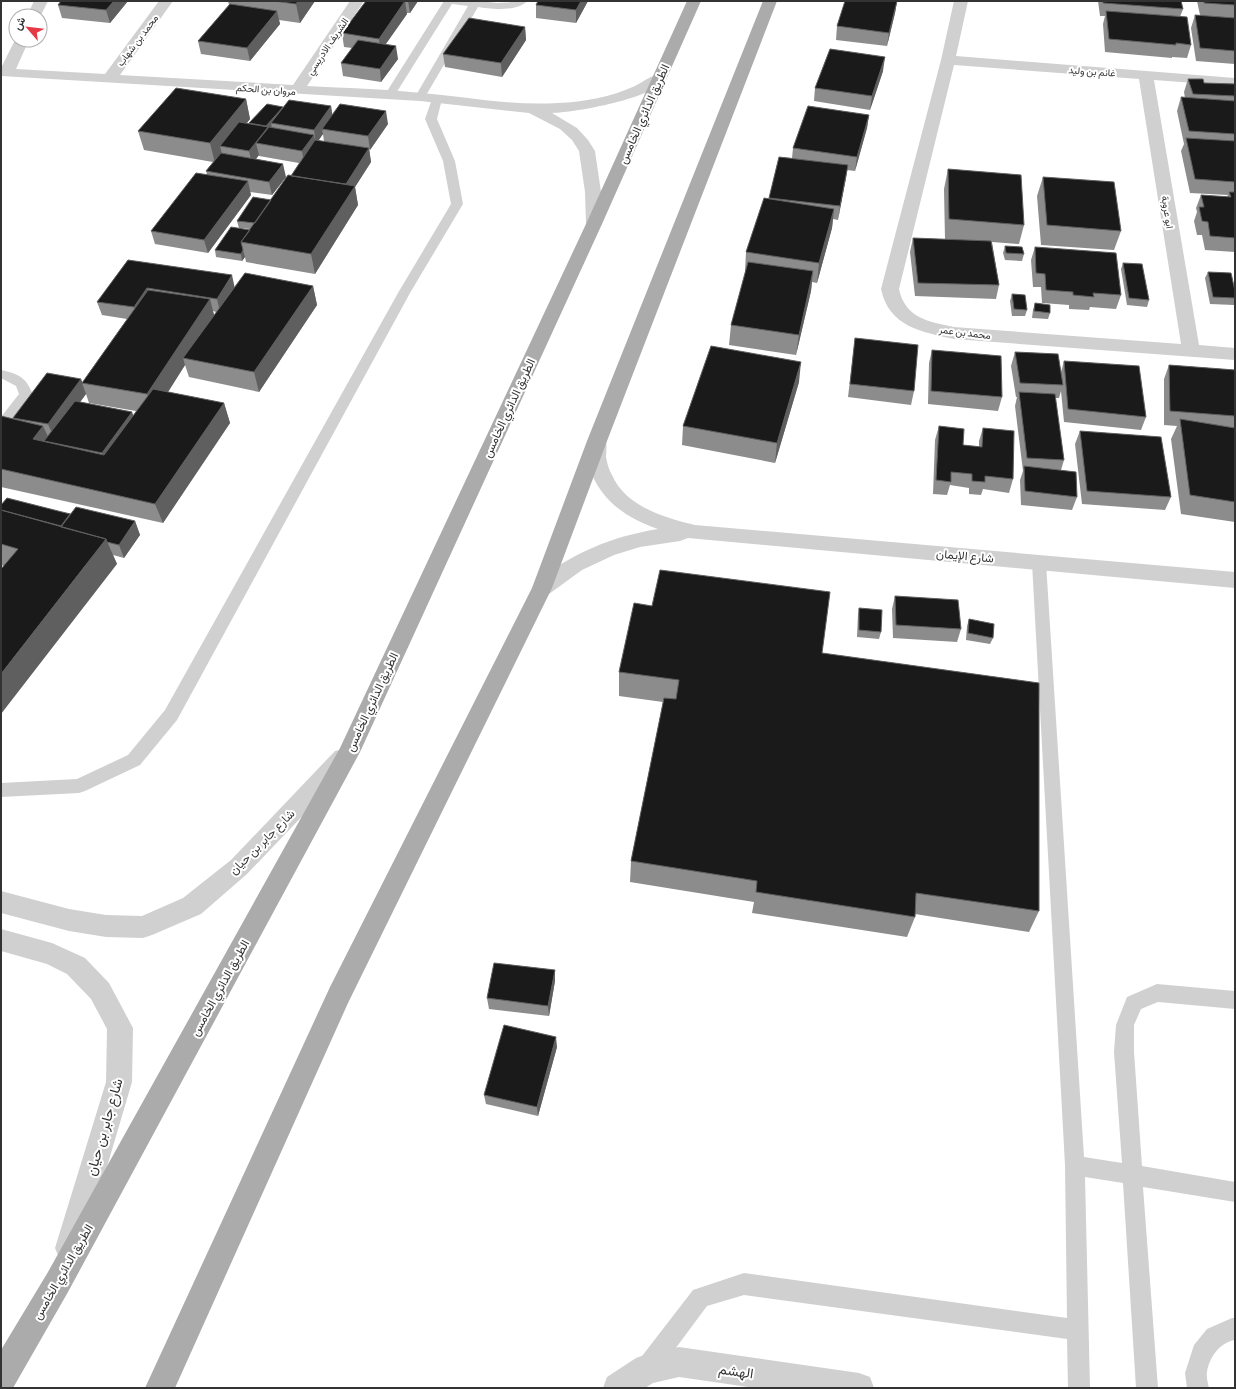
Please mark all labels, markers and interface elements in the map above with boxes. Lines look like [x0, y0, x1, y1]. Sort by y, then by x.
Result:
north arrow [8, 8, 48, 48]
street label: محمد بن شهاب [114, 12, 161, 69]
text: ش [10, 14, 28, 32]
street label: الشريف الادريسي [304, 15, 353, 78]
street label: الطريق الدائري الخامس [615, 62, 675, 167]
street label: غانم بن وليد [1068, 63, 1116, 80]
street label: مروان بن الحكم [236, 81, 296, 98]
street label: ابو عروبة [1158, 195, 1177, 229]
street label: محمد بن عمر [937, 323, 992, 342]
street label: الطريق الدائري الخامس [479, 356, 541, 461]
street label: شارع الإيمان [935, 546, 995, 567]
street label: الطريق الدائري الخامس [342, 650, 404, 755]
street label: شارع جابر بن حيان [226, 806, 299, 879]
street label: الطريق الدائري الخامس [187, 937, 255, 1040]
street label: شارع جابر بن حيان [81, 1076, 128, 1178]
street label: الطريق الدائري الخامس [29, 1221, 99, 1324]
street label: الهشم [717, 1360, 755, 1382]

